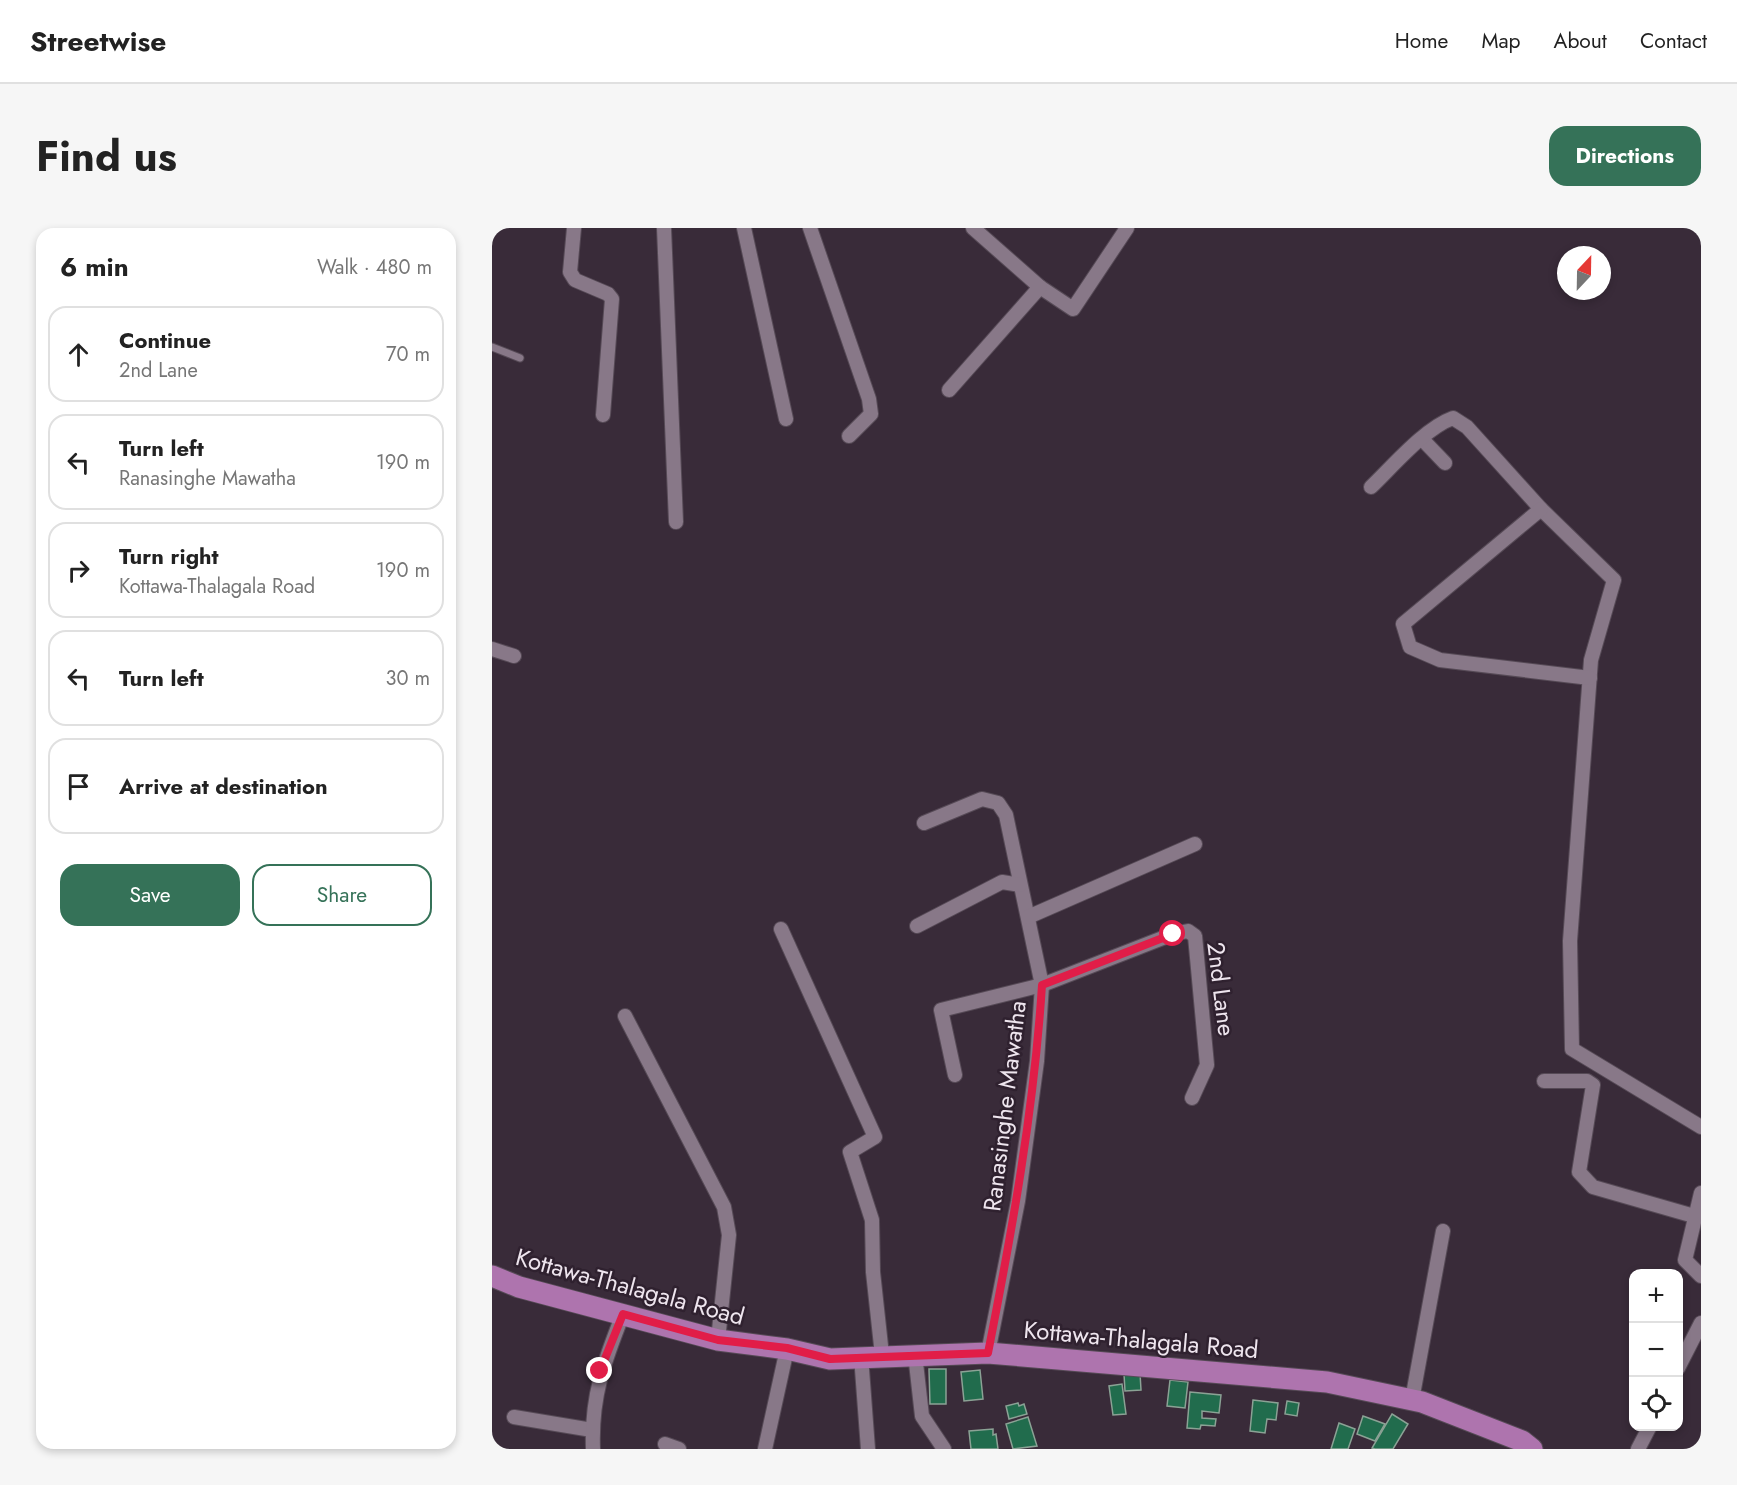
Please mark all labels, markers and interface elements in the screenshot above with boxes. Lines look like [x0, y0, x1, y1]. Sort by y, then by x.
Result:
text: Streetwise [30, 21, 166, 62]
text: Home [1395, 26, 1448, 56]
text: Map [1481, 26, 1521, 56]
text: About [1554, 26, 1607, 56]
text: Contact [1640, 26, 1707, 56]
text: Find us [36, 126, 177, 187]
button: Directions [1549, 126, 1701, 186]
north arrow [1557, 246, 1611, 300]
text: 6 min [60, 248, 129, 286]
text: Walk · 480 m [317, 253, 432, 282]
text: Continue [119, 324, 211, 356]
icon: ahead [62, 338, 95, 371]
text: 70 m [386, 340, 430, 369]
text: 2nd Lane [119, 356, 198, 385]
text: Turn left [119, 432, 204, 464]
icon: left [62, 446, 95, 479]
text: 190 m [376, 448, 430, 477]
text: Ranasinghe Mawatha [119, 464, 296, 493]
text: Turn right [119, 540, 219, 572]
icon: right [62, 554, 95, 587]
text: 190 m [376, 556, 430, 585]
text: Kottawa-Thalagala Road [119, 572, 315, 601]
icon: left [62, 662, 95, 695]
text: Turn left [119, 662, 204, 694]
text: 30 m [385, 664, 430, 693]
icon: arrive [62, 770, 95, 803]
text: Arrive at destination [119, 770, 328, 802]
button: Save [60, 864, 240, 926]
button: Share [252, 864, 432, 926]
route start [1159, 920, 1185, 946]
street label: 2nd Lane [1198, 940, 1245, 1038]
street label: Ranasinghe Mawatha [974, 999, 1035, 1213]
street label: Kottawa-Thalagala Road [512, 1239, 748, 1334]
map controls [1629, 1269, 1683, 1431]
button: + [1629, 1269, 1683, 1323]
street label: Kottawa-Thalagala Road [1022, 1312, 1260, 1367]
button: − [1629, 1323, 1683, 1377]
route end [586, 1357, 612, 1383]
button: locate [1629, 1377, 1683, 1431]

